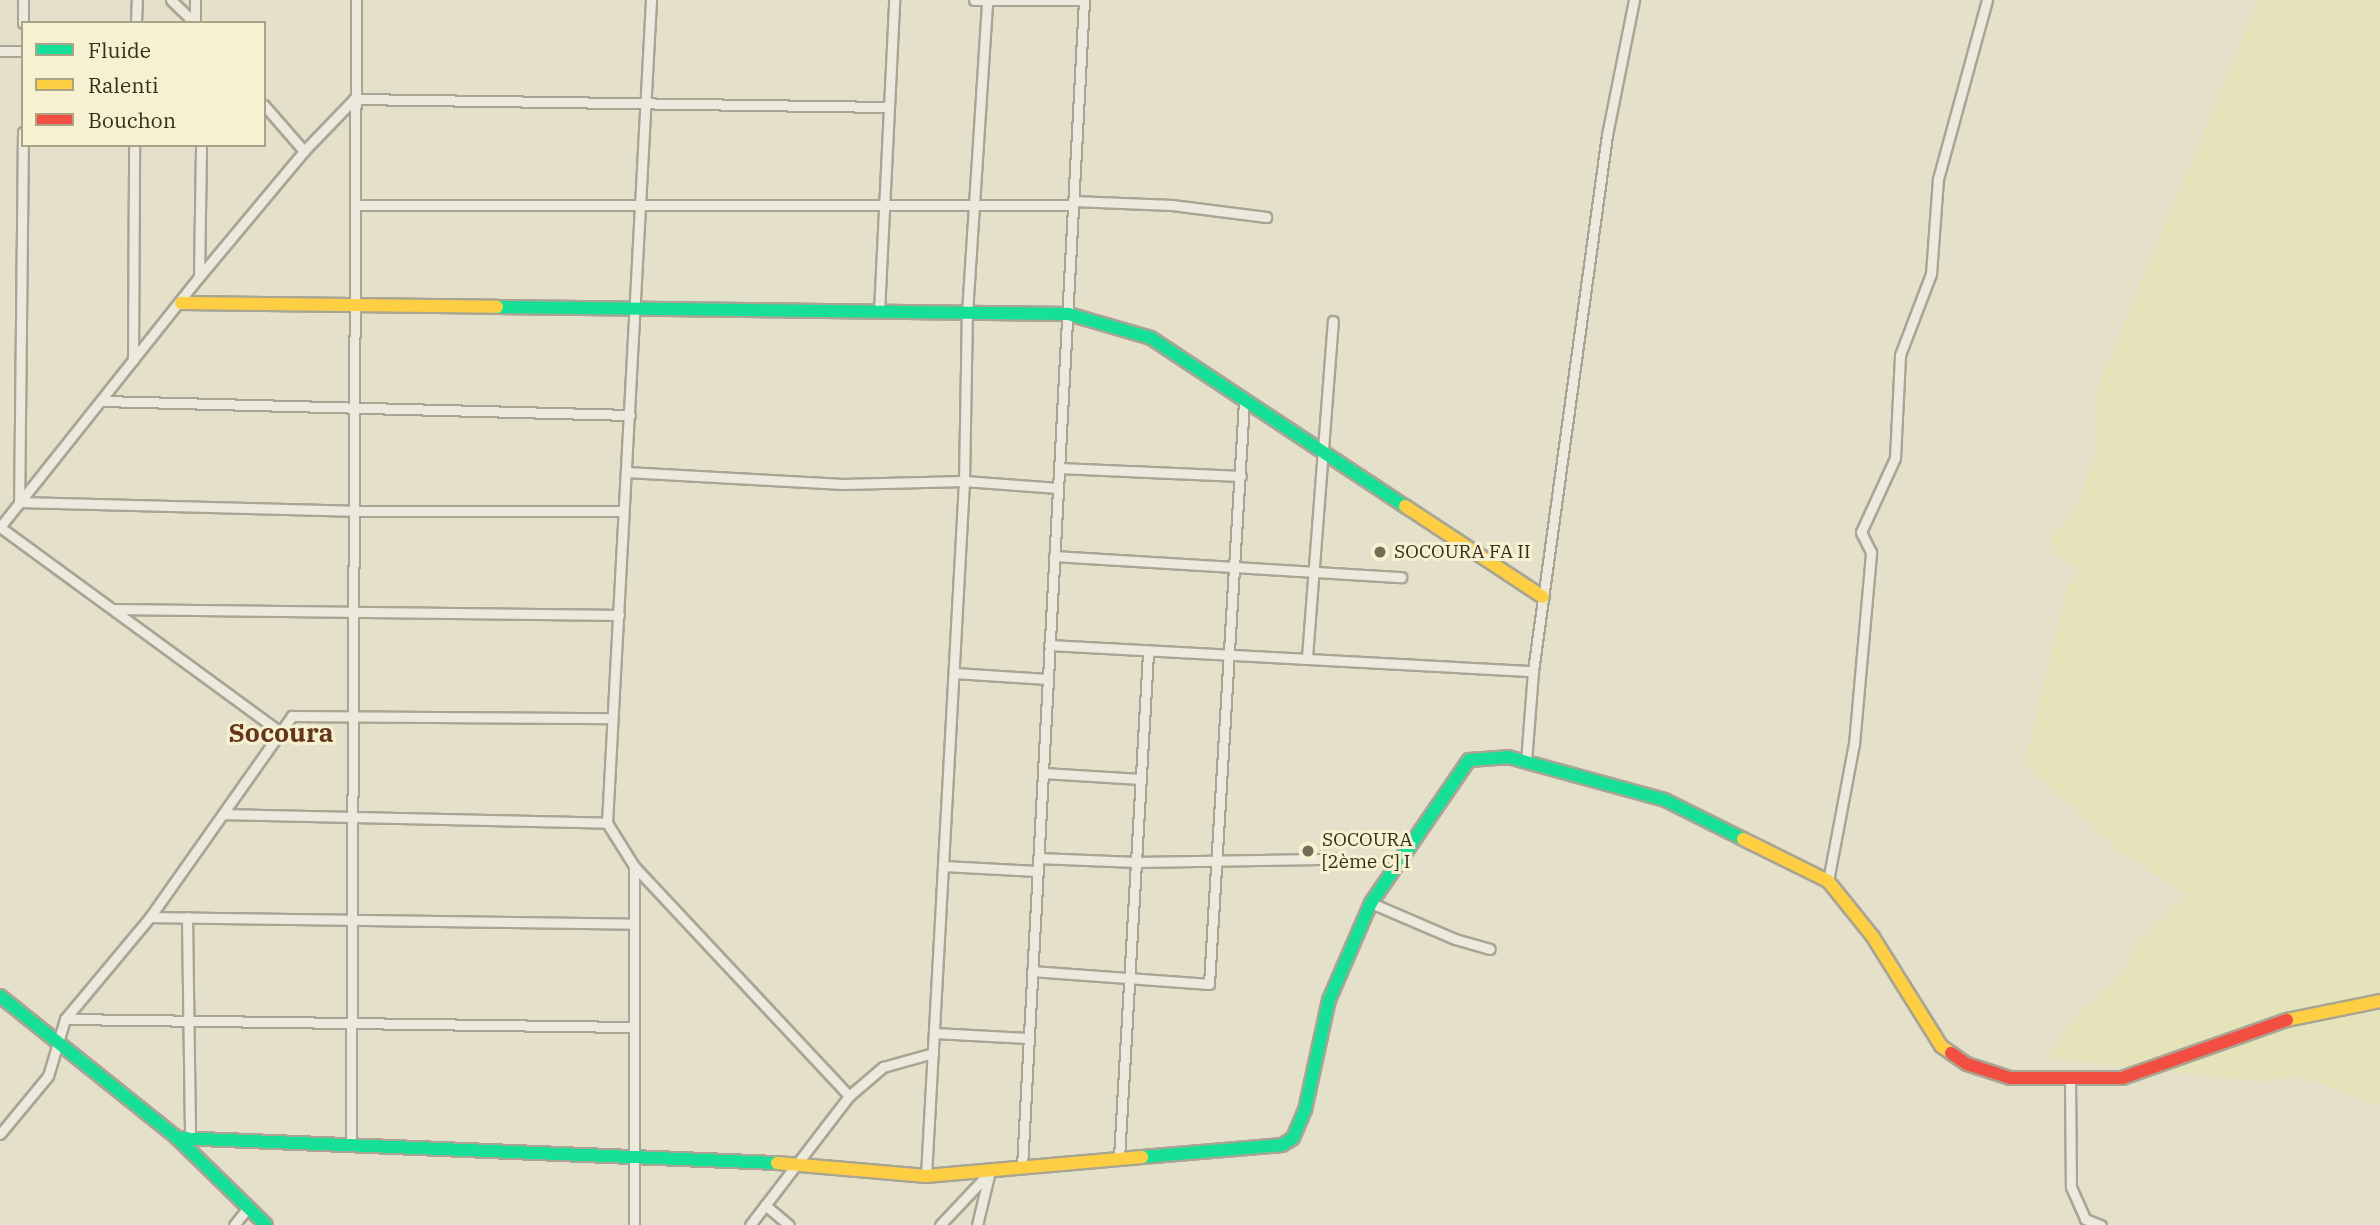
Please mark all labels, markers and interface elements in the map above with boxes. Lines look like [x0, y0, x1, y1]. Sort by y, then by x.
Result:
legend [21, 21, 266, 147]
text: Fluide [88, 36, 151, 64]
text: Ralenti [88, 71, 159, 99]
text: Bouchon [88, 106, 176, 134]
place label: SOCOURA FA II [1394, 541, 1530, 563]
marker: SOCOURA FA II [1372, 544, 1388, 560]
district label: Socoura [228, 717, 334, 749]
place label: SOCOURA [2ème C] I [1322, 829, 1413, 873]
marker: SOCOURA [2ème C] I [1300, 843, 1316, 859]

